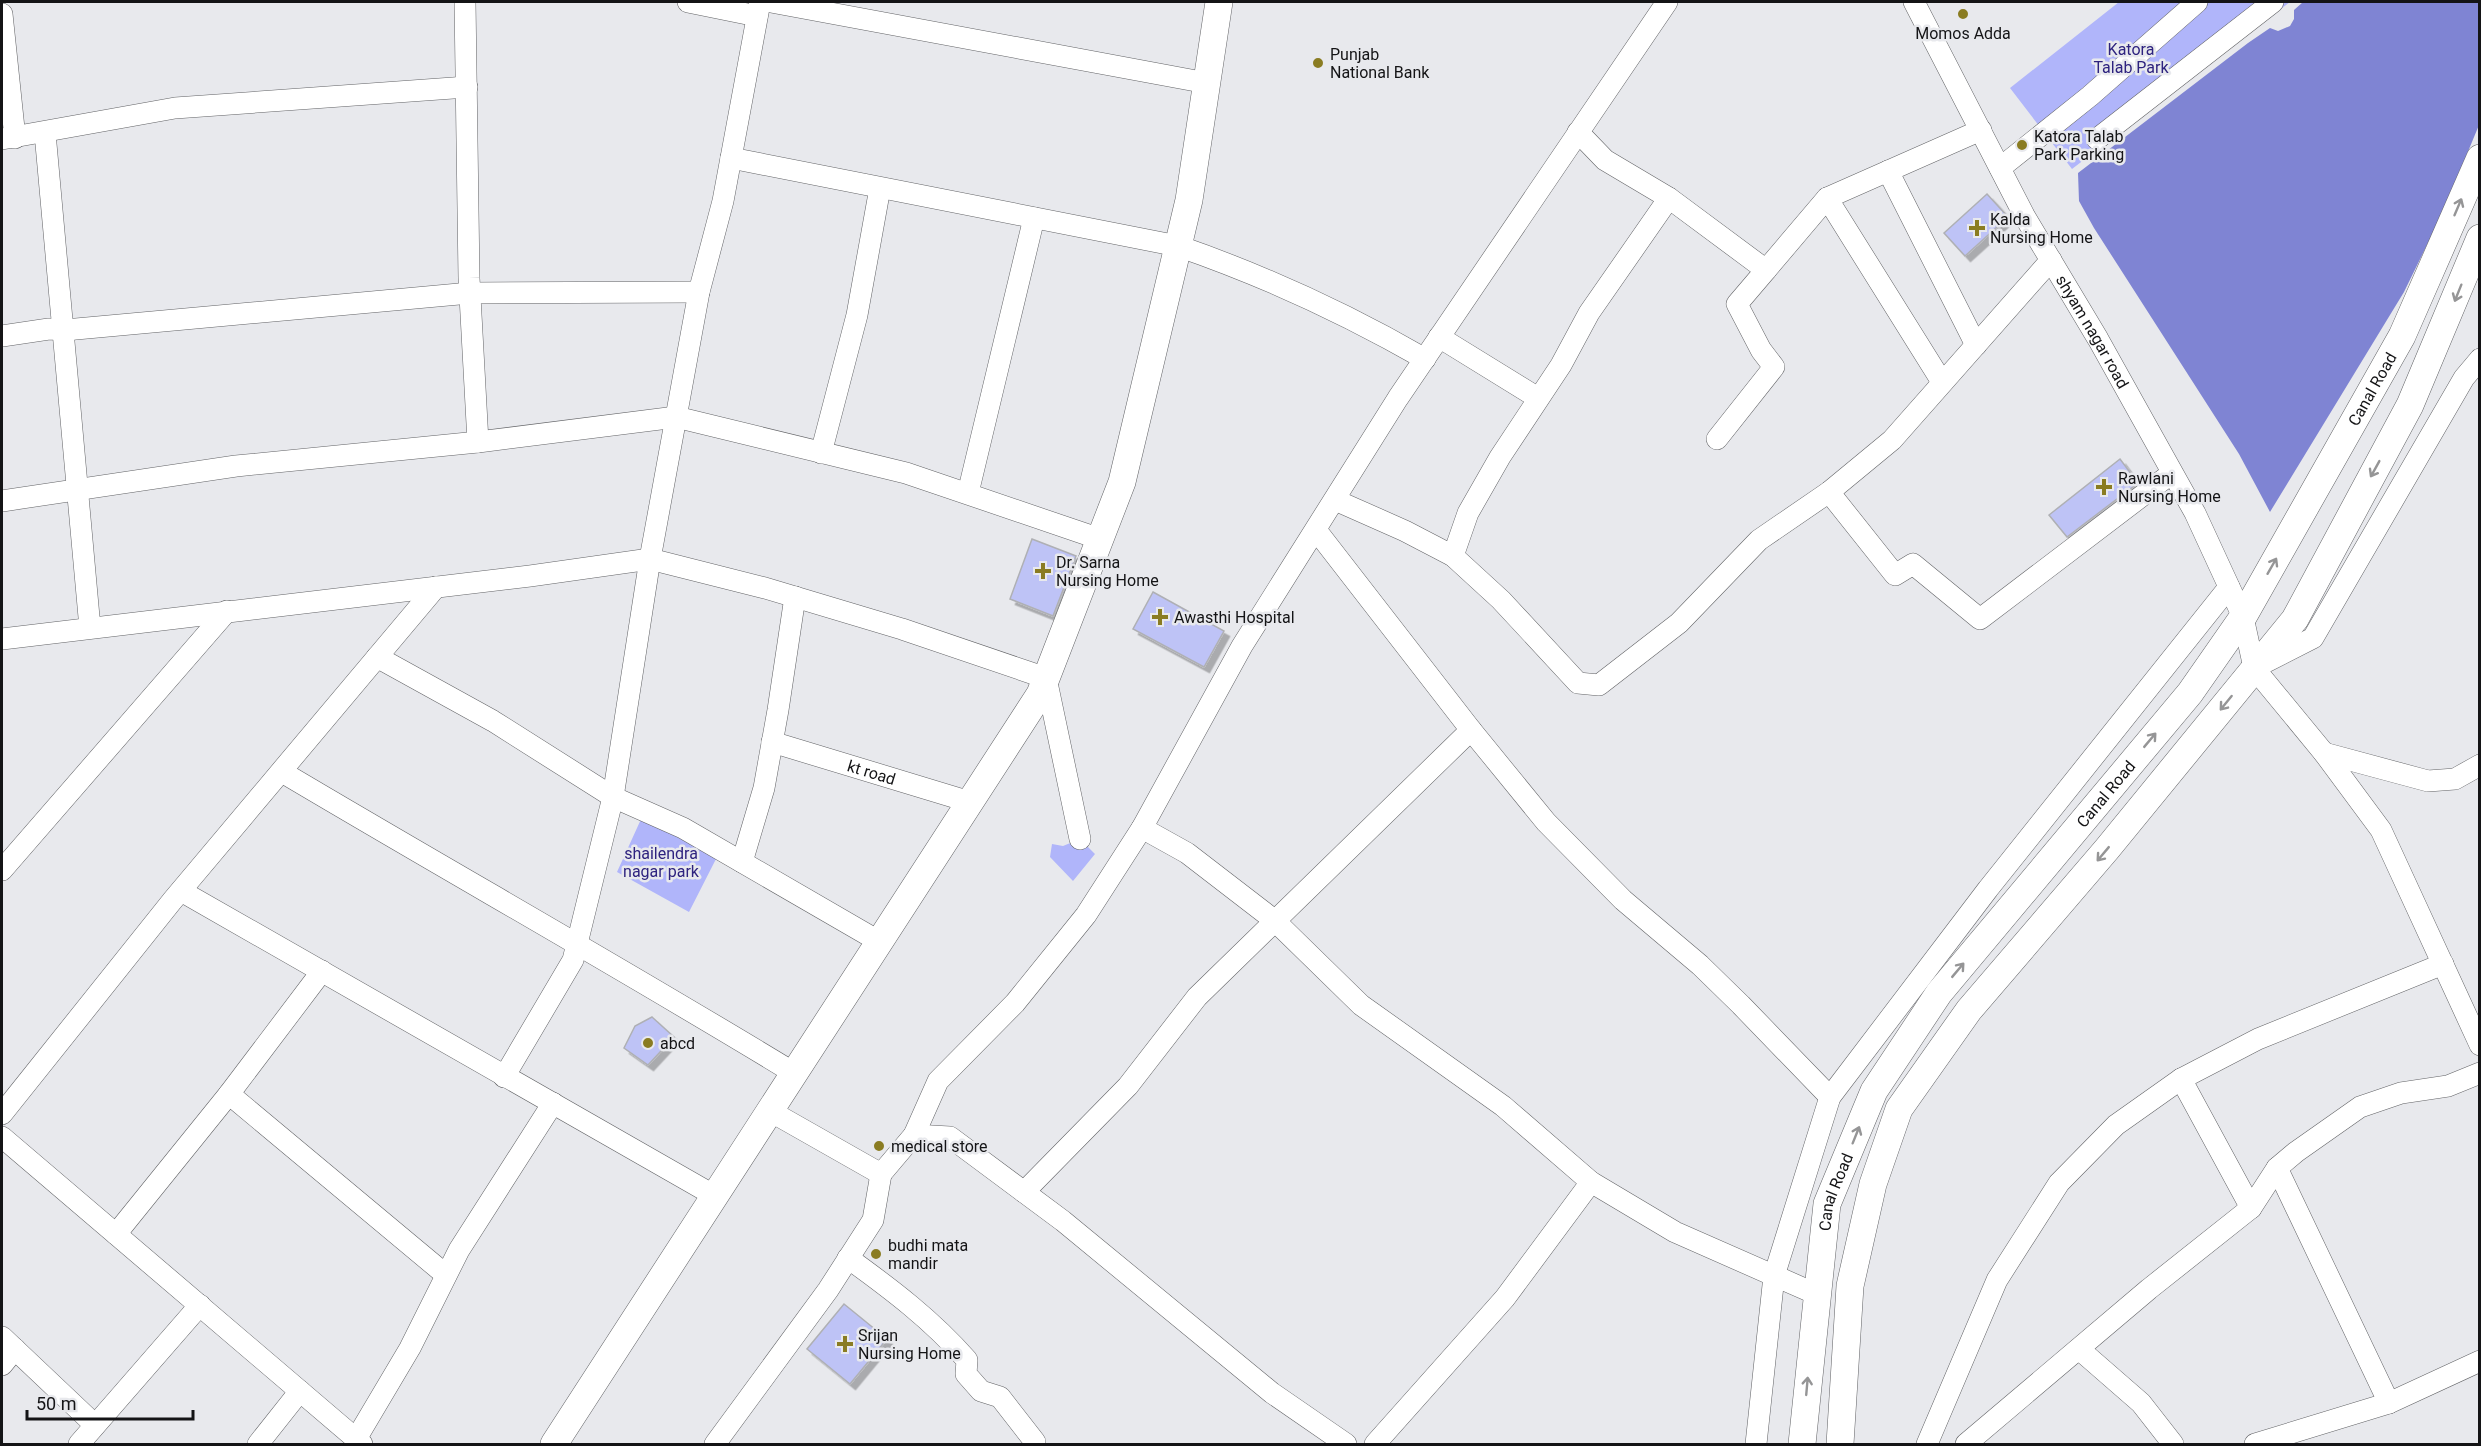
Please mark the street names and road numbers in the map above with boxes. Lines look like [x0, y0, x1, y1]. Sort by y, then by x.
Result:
street label: shyam nagar road [2052, 271, 2133, 392]
street label: Canal Road [2344, 349, 2400, 429]
street label: kt road [845, 756, 898, 788]
street label: Canal Road [2072, 757, 2139, 831]
street label: Canal Road [1815, 1150, 1857, 1232]

